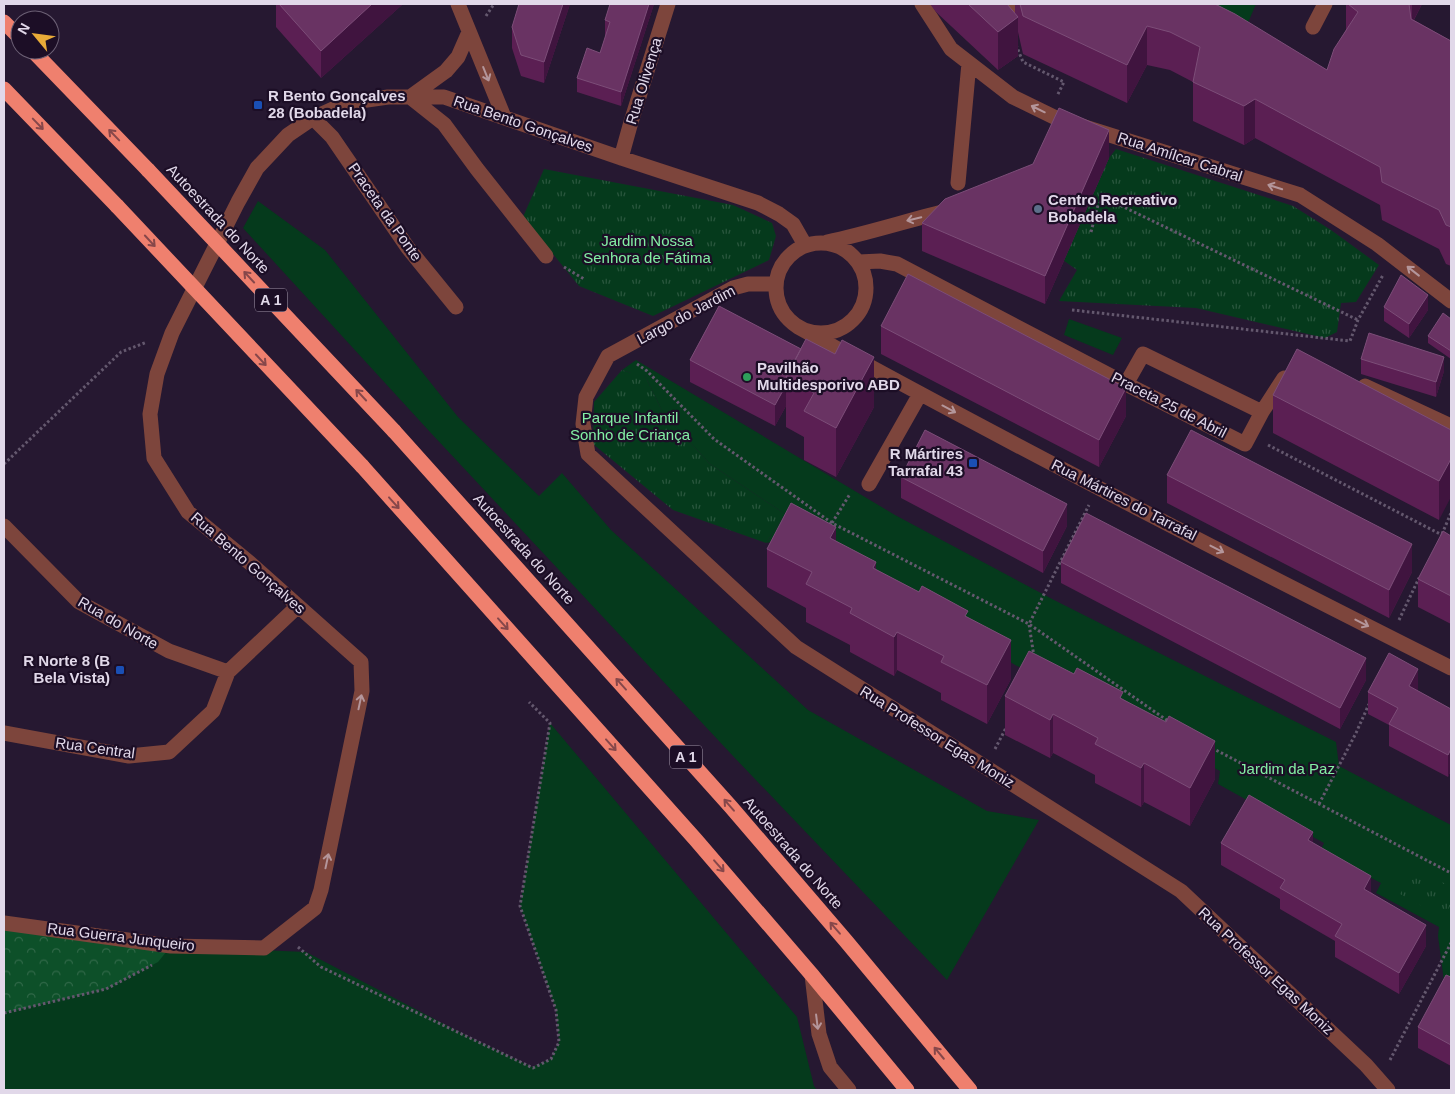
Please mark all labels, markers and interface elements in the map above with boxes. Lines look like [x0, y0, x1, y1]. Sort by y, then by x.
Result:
north arrow [10, 10, 60, 60]
text: N [14, 20, 33, 37]
street label: Rua Olivença [622, 35, 665, 126]
one-way arrow [483, 67, 492, 82]
place label: R Bento Gonçalves 28 (Bobadela) [268, 87, 406, 121]
street label: Rua Bento Gonçalves [451, 92, 595, 155]
marker: R Bento Gonçalves 28 (Bobadela) [252, 99, 264, 111]
one-way arrow [1030, 104, 1045, 114]
one-way arrow [32, 118, 44, 131]
one-way arrow [108, 128, 120, 141]
street label: Rua Amílcar Cabral [1116, 128, 1245, 185]
street label: Praceta da Ponte [345, 159, 426, 264]
street label: Autoestrada do Norte [164, 161, 273, 277]
one-way arrow [1267, 182, 1283, 192]
place label: Centro Recreativo Bobadela [1048, 191, 1177, 225]
marker: Centro Recreativo Bobadela [1032, 203, 1044, 215]
one-way arrow [906, 215, 922, 224]
park label: Jardim Nossa Senhora de Fátima [583, 232, 711, 266]
one-way arrow [144, 235, 156, 248]
one-way arrow [1407, 266, 1420, 277]
one-way arrow [243, 271, 255, 283]
street label: Largo do Jardim [634, 282, 738, 348]
road number: A 1 [255, 288, 287, 312]
one-way arrow [255, 353, 267, 366]
place label: Pavilhão Multidesporivo ABD [757, 359, 900, 393]
street label: Praceta 25 de Abril [1109, 368, 1230, 441]
marker: Pavilhão Multidesporivo ABD [741, 371, 753, 383]
one-way arrow [355, 389, 367, 402]
one-way arrow [941, 405, 956, 414]
park label: Parque Infantil Sonho de Criança [570, 409, 691, 443]
place label: R Mártires Tarrafal 43 [888, 445, 963, 479]
street label: Rua Mártires do Tarrafal [1049, 456, 1200, 544]
marker: R Mártires Tarrafal 43 [967, 457, 979, 469]
street label: Autoestrada do Norte [470, 490, 578, 607]
one-way arrow [388, 496, 400, 509]
street label: Rua Bento Gonçalves [188, 508, 309, 617]
one-way arrow [1209, 545, 1224, 554]
street label: Rua do Norte [75, 593, 161, 652]
one-way arrow [497, 617, 508, 630]
one-way arrow [1354, 619, 1369, 628]
place label: R Norte 8 (B Bela Vista) [23, 652, 110, 686]
marker: R Norte 8 (B Bela Vista) [114, 664, 126, 676]
one-way arrow [615, 677, 626, 690]
street label: Rua Professor Egas Moniz [857, 682, 1017, 791]
one-way arrow [356, 695, 365, 711]
street label: Rua Central [54, 734, 136, 761]
one-way arrow [605, 738, 617, 751]
road number: A 1 [670, 746, 702, 769]
park label: Jardim da Paz [1239, 760, 1335, 777]
street label: Autoestrada do Norte [740, 793, 847, 912]
one-way arrow [723, 798, 735, 811]
one-way arrow [323, 854, 332, 870]
one-way arrow [713, 860, 724, 873]
street label: Rua Professor Egas Moniz [1195, 904, 1337, 1038]
street label: Rua Guerra Junqueiro [46, 919, 196, 954]
one-way arrow [829, 922, 840, 935]
one-way arrow [812, 1013, 822, 1029]
one-way arrow [934, 1047, 945, 1060]

